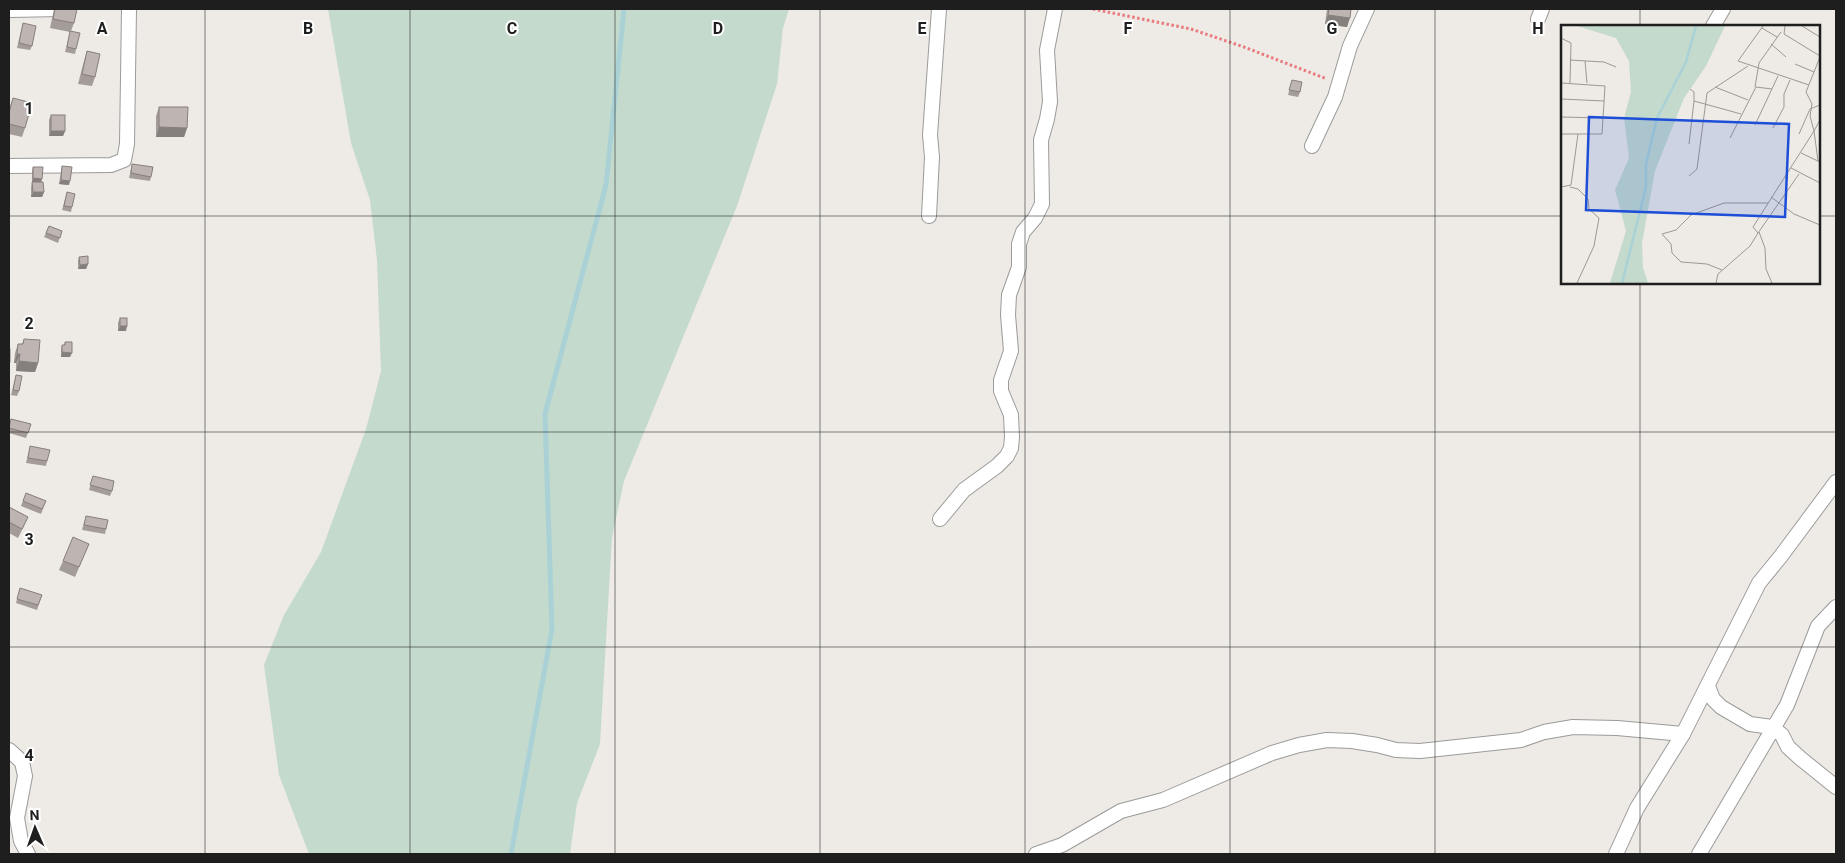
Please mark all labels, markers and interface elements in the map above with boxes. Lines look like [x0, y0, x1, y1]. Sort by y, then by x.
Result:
text: A [97, 19, 108, 38]
text: B [303, 19, 313, 38]
text: C [507, 19, 517, 38]
text: D [713, 19, 723, 38]
text: E [918, 19, 927, 38]
text: F [1124, 19, 1133, 38]
text: G [1327, 19, 1338, 38]
text: H [1532, 19, 1544, 38]
inset map [1561, 25, 1820, 284]
text: 1 [24, 99, 34, 118]
text: 2 [24, 314, 34, 333]
text: 3 [24, 530, 34, 549]
text: 4 [24, 746, 34, 765]
north arrow [10, 803, 60, 853]
text: N [29, 807, 40, 823]

